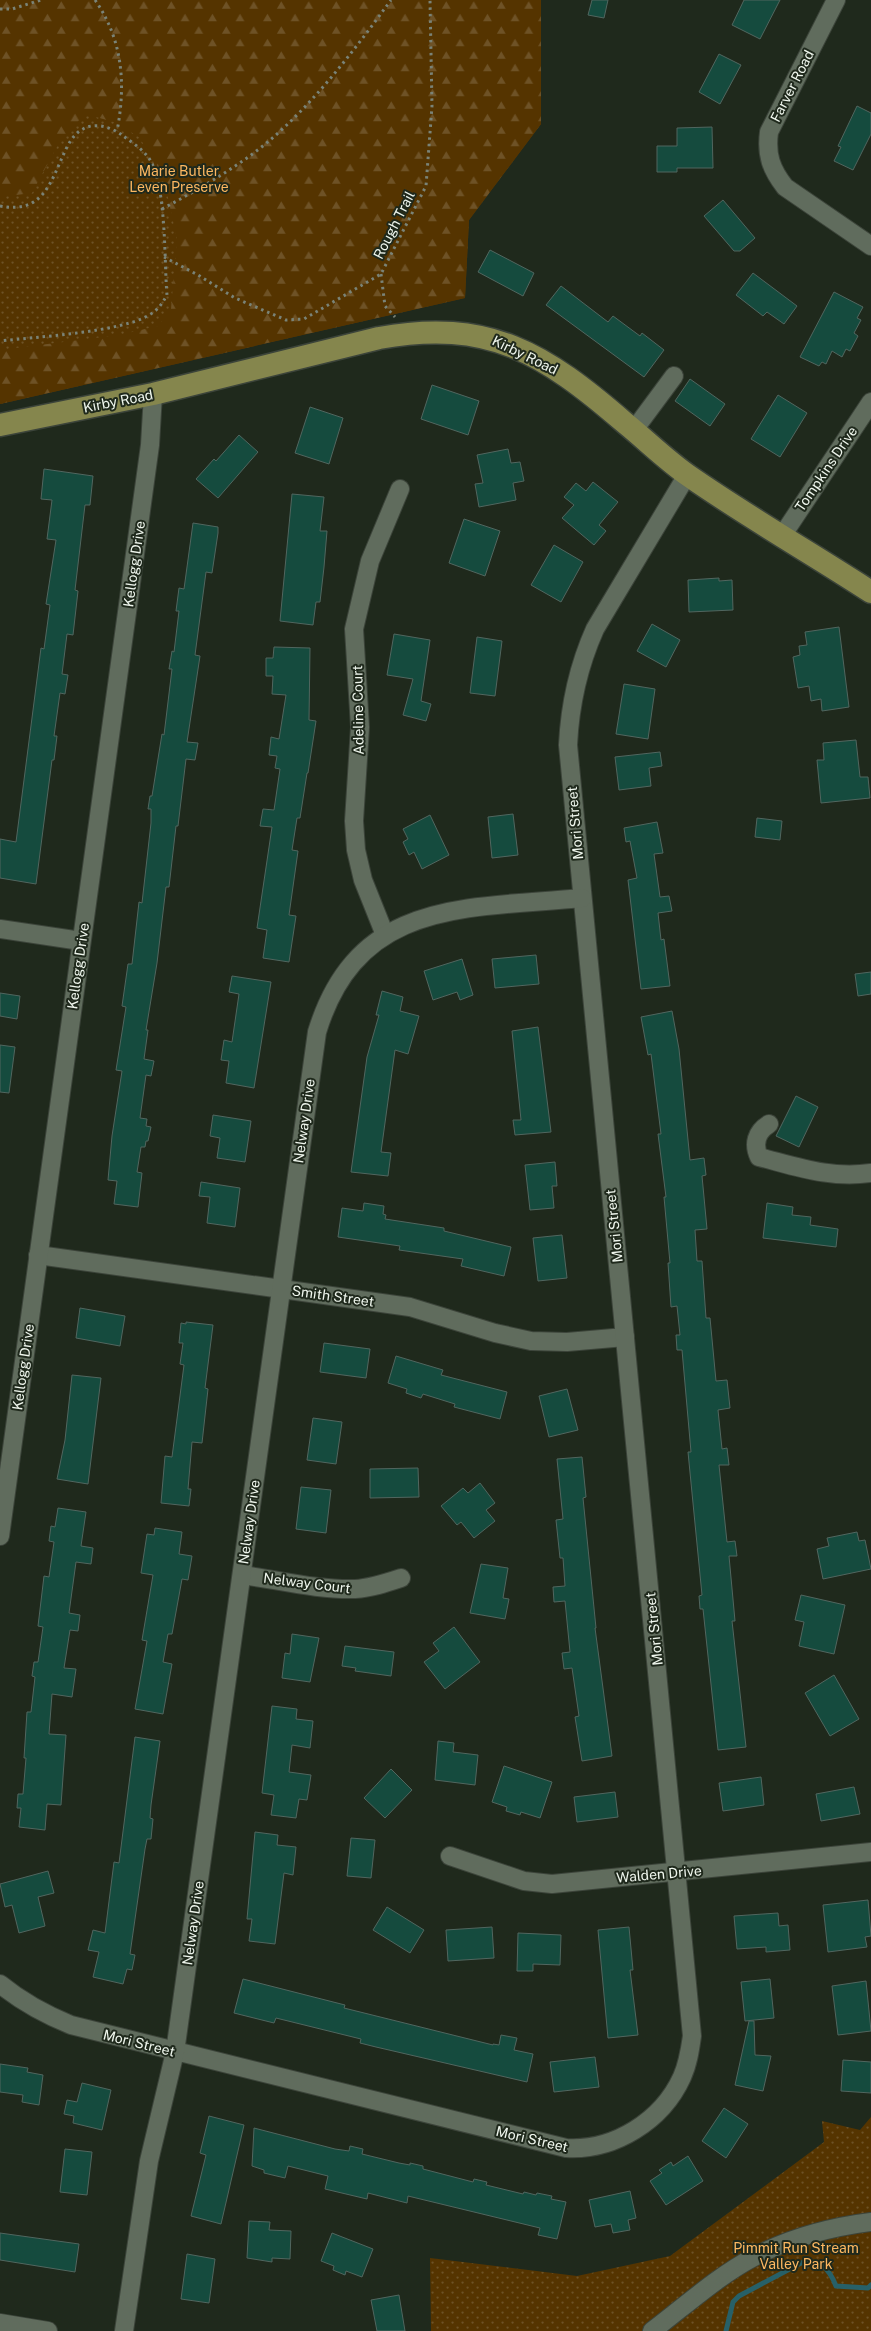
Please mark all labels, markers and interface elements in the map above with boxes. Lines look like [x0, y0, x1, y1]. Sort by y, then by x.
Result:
street label: Farver Road [767, 47, 817, 125]
park label: Marie Butler Leven Preserve [129, 163, 229, 195]
street label: Rough Trail [370, 188, 418, 262]
street label: Kirby Road [490, 332, 560, 378]
street label: Kirby Road [82, 386, 154, 416]
street label: Tompkins Drive [792, 423, 860, 515]
street label: Kellogg Drive [120, 520, 148, 608]
street label: Adeline Court [349, 665, 367, 755]
street label: Mori Street [564, 786, 586, 860]
street label: Kellogg Drive [64, 922, 92, 1010]
street label: Nelway Drive [290, 1078, 318, 1164]
street label: Mori Street [602, 1189, 626, 1263]
street label: Smith Street [291, 1282, 375, 1310]
street label: Kellogg Drive [9, 1323, 37, 1411]
street label: Nelway Drive [235, 1479, 263, 1565]
street label: Nelway Court [262, 1570, 352, 1596]
street label: Mori Street [642, 1592, 666, 1666]
street label: Walden Drive [616, 1862, 702, 1886]
street label: Nelway Drive [179, 1880, 207, 1966]
street label: Mori Street [101, 2026, 177, 2060]
street label: Mori Street [494, 2123, 570, 2155]
park label: Pimmit Run Stream Valley Park [733, 2240, 859, 2272]

